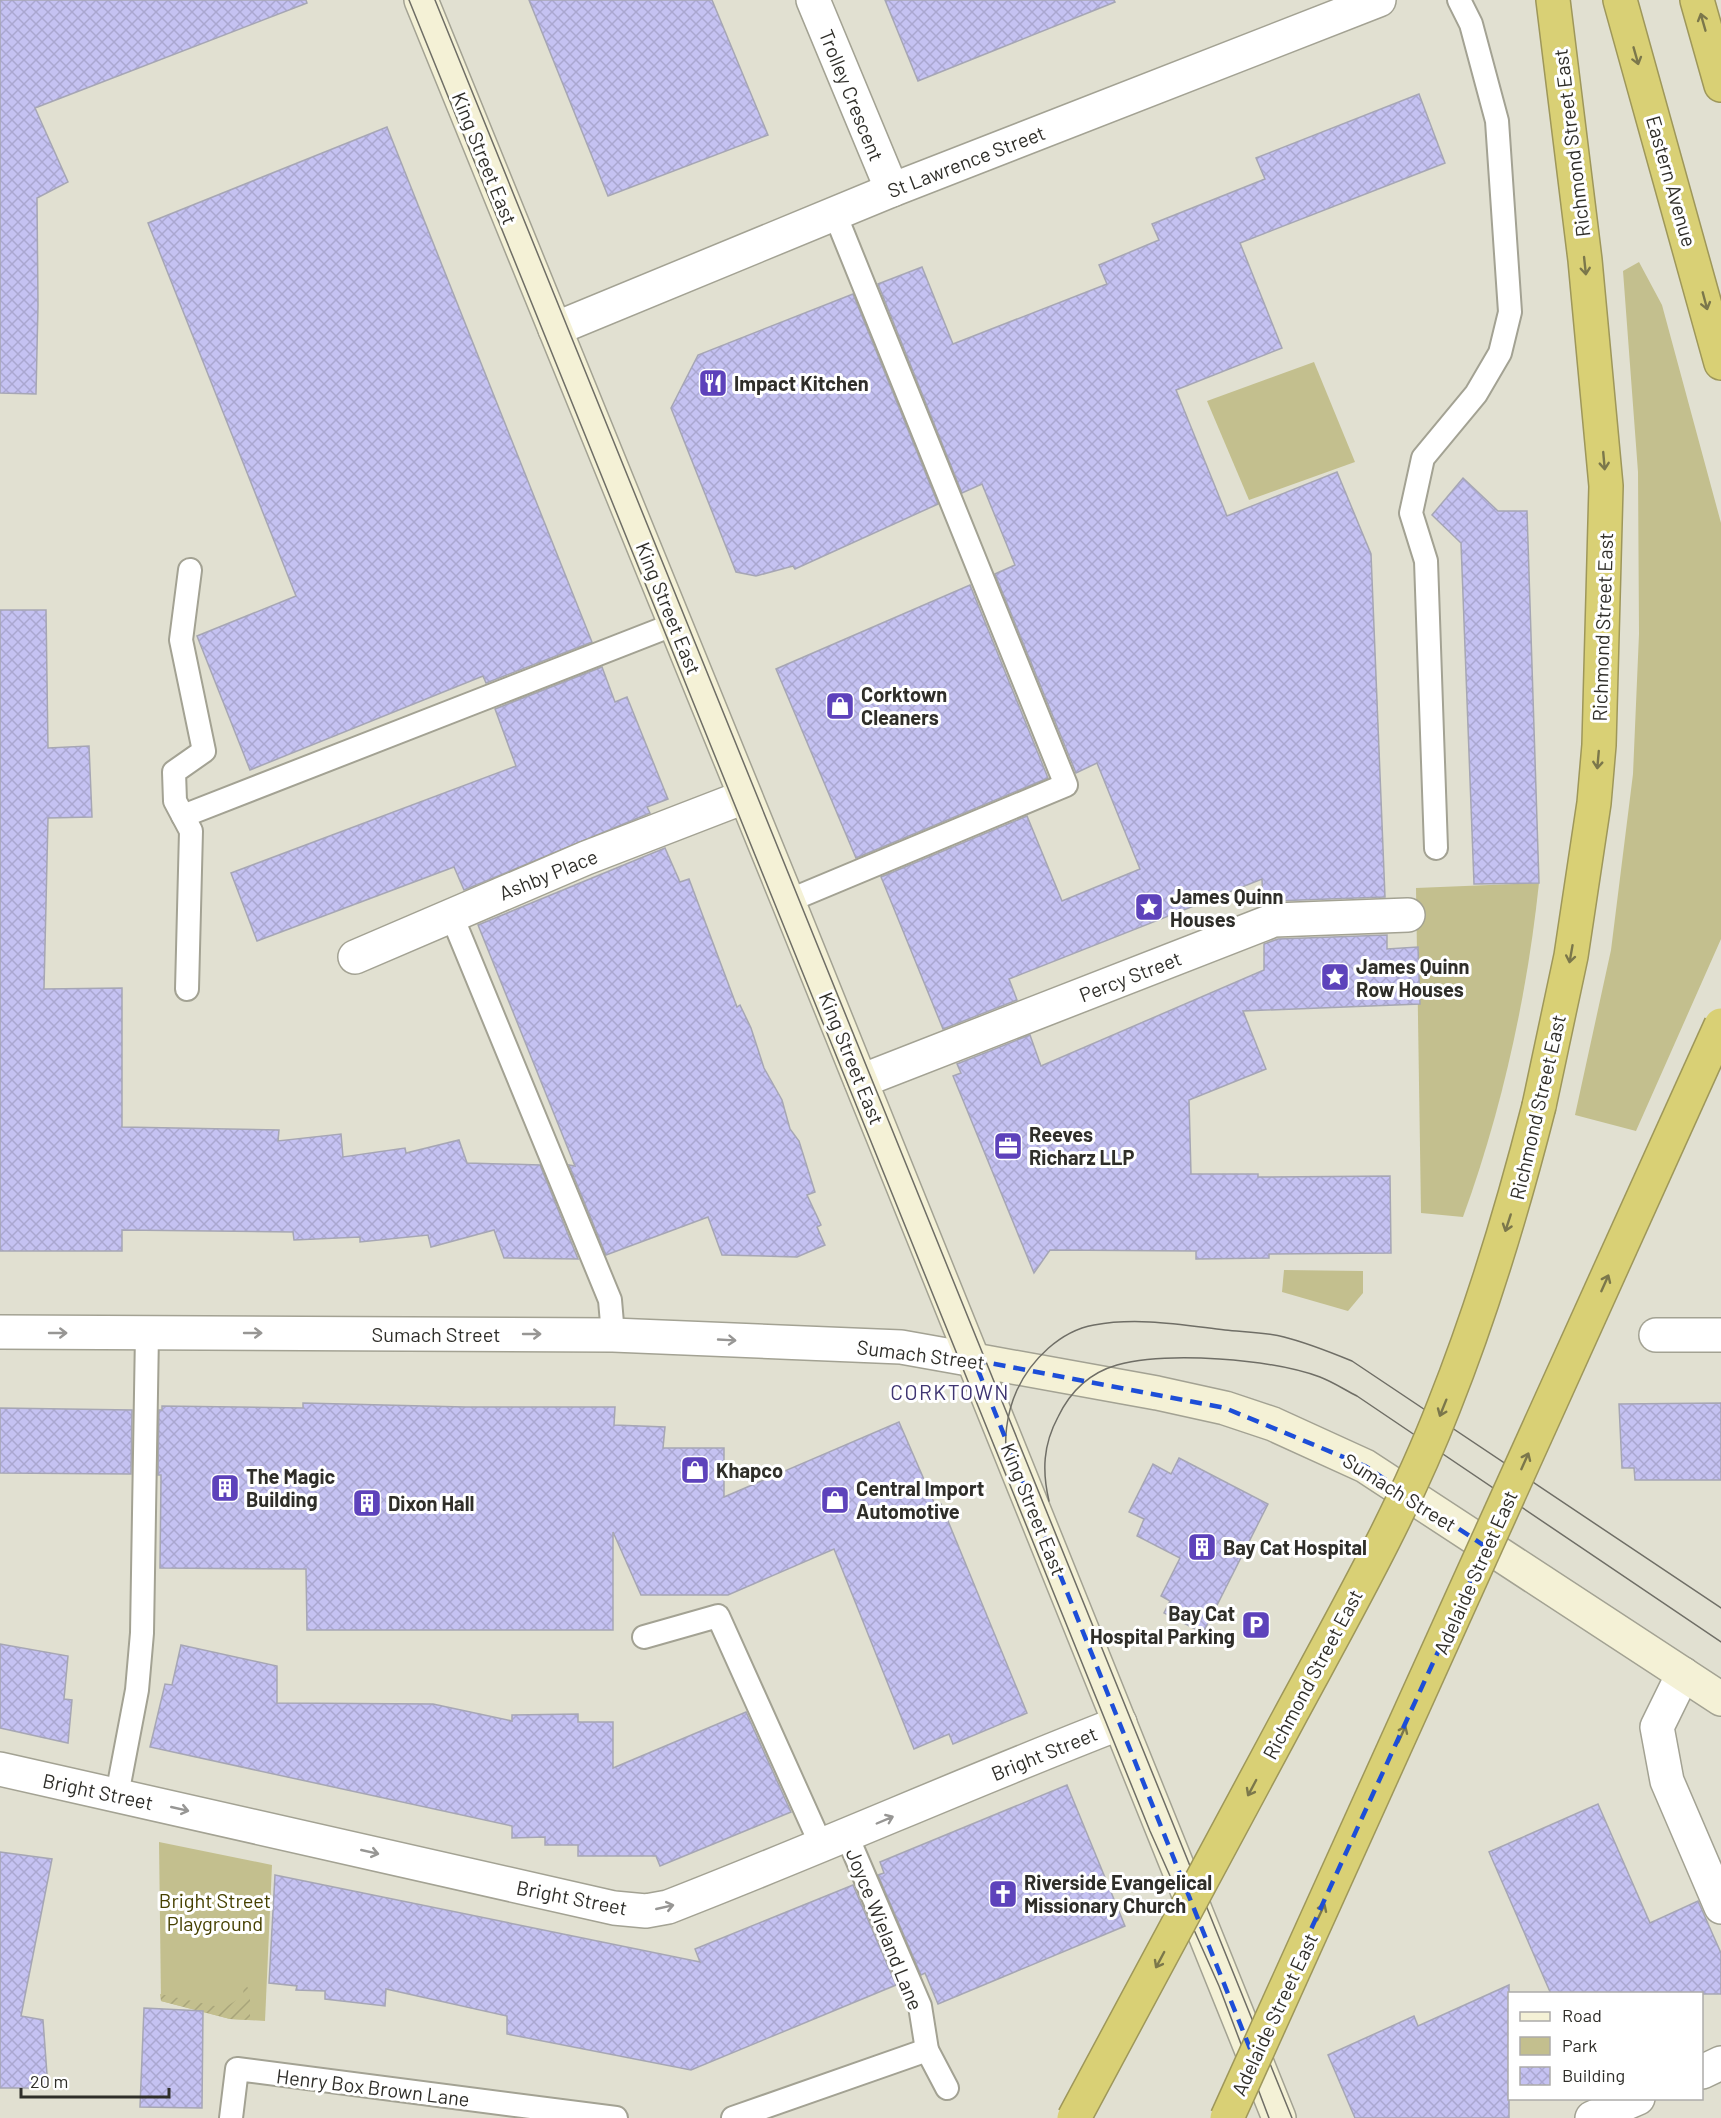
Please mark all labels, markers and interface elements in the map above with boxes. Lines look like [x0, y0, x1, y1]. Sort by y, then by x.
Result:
one-way arrow [1697, 13, 1708, 32]
street label: Trolley Crescent [815, 26, 889, 164]
one-way arrow [1631, 46, 1642, 65]
street label: Richmond Street East [1548, 48, 1594, 238]
street label: King Street East [448, 88, 522, 228]
street label: Eastern Avenue [1642, 113, 1702, 249]
street label: St Lawrence Street [884, 120, 1048, 202]
one-way arrow [1580, 256, 1591, 276]
one-way arrow [1699, 291, 1711, 310]
restaurant icon: Impact Kitchen [697, 367, 729, 399]
place label: Impact Kitchen [734, 371, 869, 395]
one-way arrow [1599, 450, 1610, 470]
street label: Richmond Street East [1587, 532, 1617, 722]
street label: King Street East [632, 538, 706, 678]
place label: Corktown Cleaners [861, 682, 947, 729]
shop icon: Corktown Cleaners [824, 690, 856, 722]
one-way arrow [1592, 750, 1603, 770]
street label: Ashby Place [495, 843, 601, 905]
place label: James Quinn Houses [1170, 884, 1283, 931]
place icon: James Quinn Houses [1133, 891, 1165, 923]
one-way arrow [1566, 943, 1577, 963]
street label: Percy Street [1076, 946, 1184, 1006]
place label: James Quinn Row Houses [1356, 954, 1469, 1001]
place icon: James Quinn Row Houses [1319, 961, 1351, 993]
street label: King Street East [815, 988, 889, 1128]
street label: Richmond Street East [1504, 1012, 1570, 1202]
place label: Reeves Richarz LLP [1029, 1122, 1134, 1169]
office icon: Reeves Richarz LLP [992, 1130, 1024, 1162]
one-way arrow [1501, 1213, 1512, 1232]
one-way arrow [1600, 1274, 1611, 1293]
street label: Sumach Street [372, 1322, 500, 1346]
one-way arrow [48, 1327, 68, 1338]
one-way arrow [243, 1327, 263, 1339]
one-way arrow [522, 1328, 542, 1340]
one-way arrow [717, 1334, 737, 1345]
street label: Sumach Street [856, 1334, 986, 1374]
district label: CORKTOWN [890, 1379, 1010, 1404]
one-way arrow [1437, 1398, 1448, 1416]
street label: King Street East [997, 1439, 1071, 1579]
street label: Sumach Street [1339, 1448, 1461, 1536]
one-way arrow [1520, 1452, 1531, 1470]
shop icon: Khapco [679, 1454, 711, 1486]
place label: Khapco [716, 1458, 783, 1482]
place label: The Magic Building [246, 1464, 336, 1511]
building icon: The Magic Building [209, 1472, 241, 1504]
place label: Central Import Automotive [856, 1476, 984, 1523]
shop icon: Central Import Automotive [819, 1484, 851, 1516]
street label: Adelaide Street East [1428, 1486, 1522, 1658]
building icon: Dixon Hall [351, 1487, 383, 1519]
place label: Dixon Hall [388, 1491, 474, 1515]
building icon: Bay Cat Hospital [1186, 1531, 1218, 1563]
place label: Bay Cat Hospital [1223, 1535, 1367, 1559]
street label: Richmond Street East [1257, 1585, 1367, 1763]
place label: Bay Cat Hospital Parking [1090, 1601, 1235, 1648]
parking icon: Bay Cat Hospital Parking [1240, 1609, 1272, 1641]
street label: Bright Street [987, 1721, 1101, 1785]
one-way arrow [1396, 1726, 1408, 1744]
street label: Bright Street [41, 1768, 155, 1814]
one-way arrow [1246, 1779, 1258, 1796]
one-way arrow [170, 1804, 189, 1815]
one-way arrow [876, 1813, 894, 1825]
street label: Joyce Wieland Lane [842, 1845, 928, 2013]
one-way arrow [361, 1847, 380, 1859]
place label: Riverside Evangelical Missionary Church [1024, 1870, 1212, 1917]
street label: Bright Street [515, 1875, 629, 1919]
church icon: Riverside Evangelical Missionary Church [987, 1878, 1019, 1910]
park label: Bright Street Playground [159, 1888, 271, 1935]
one-way arrow [655, 1900, 674, 1912]
one-way arrow [1316, 1903, 1328, 1921]
street label: Adelaide Street East [1226, 1929, 1322, 2099]
one-way arrow [1154, 1951, 1166, 1968]
legend [1508, 1992, 1703, 2100]
text: Road [1562, 2004, 1602, 2026]
text: Park [1562, 2034, 1597, 2056]
scale bar [21, 2061, 170, 2099]
street label: Henry Box Brown Lane [275, 2063, 471, 2111]
text: Building [1562, 2064, 1625, 2086]
text: 20 m [30, 2070, 68, 2092]

